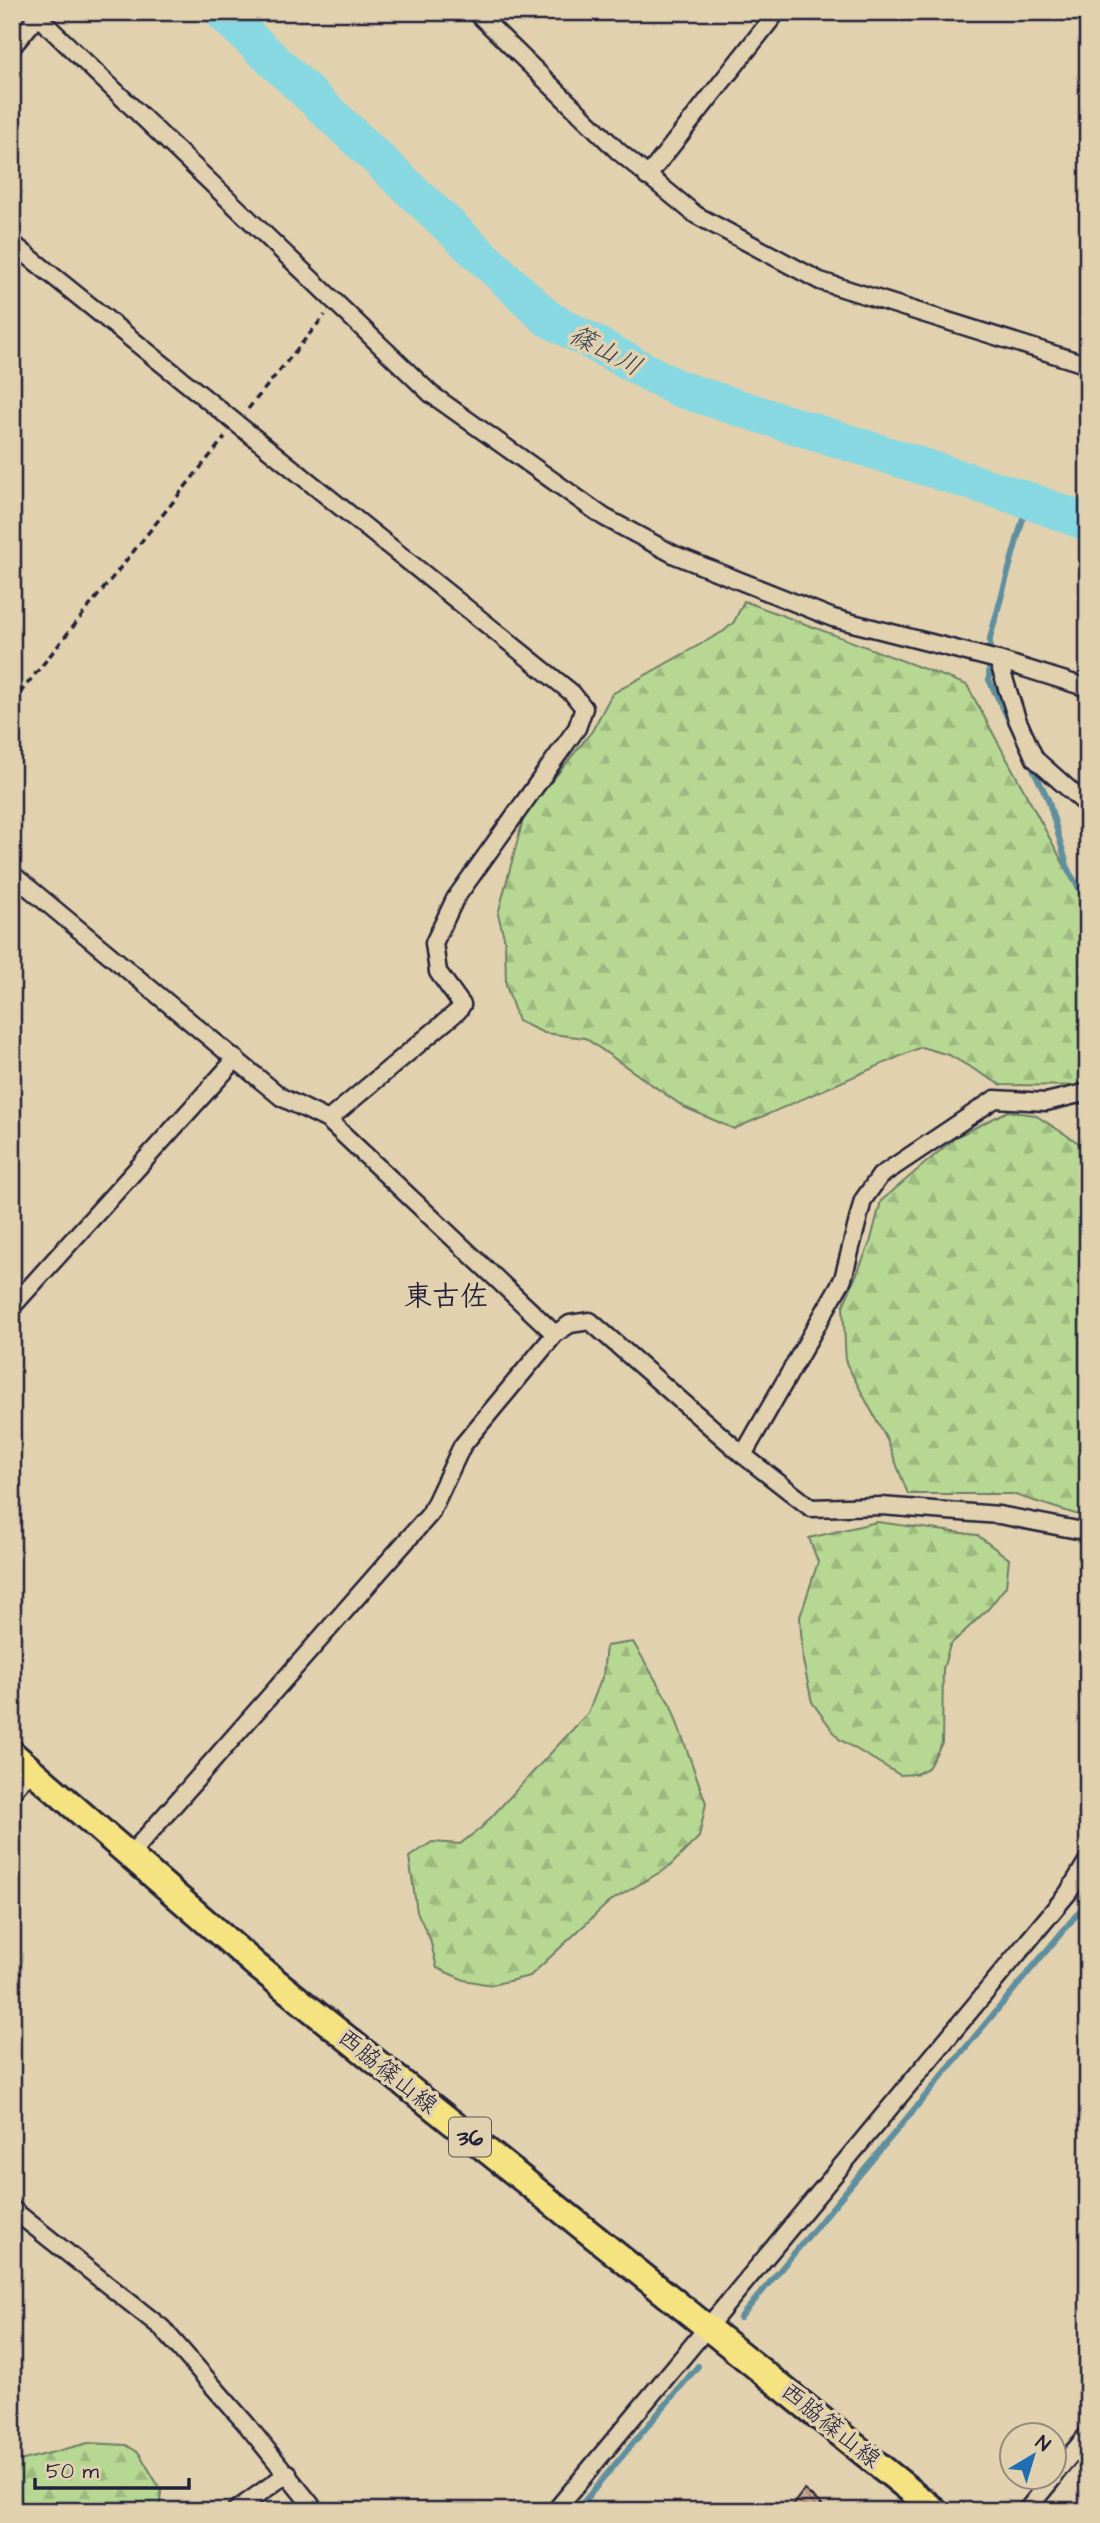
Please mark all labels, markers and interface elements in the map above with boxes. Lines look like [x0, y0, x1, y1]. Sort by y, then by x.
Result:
water label: 篠山川 [563, 317, 648, 385]
district label: 東古佐 [404, 1277, 488, 1316]
street label: 西脇篠山線 [330, 2021, 445, 2123]
road number: 36 [449, 2118, 491, 2156]
street label: 西脇篠山線 [773, 2375, 888, 2477]
north arrow [998, 2422, 1068, 2492]
text: N [1030, 2429, 1056, 2458]
scale bar [35, 2446, 189, 2490]
text: 50 m [46, 2457, 100, 2486]

